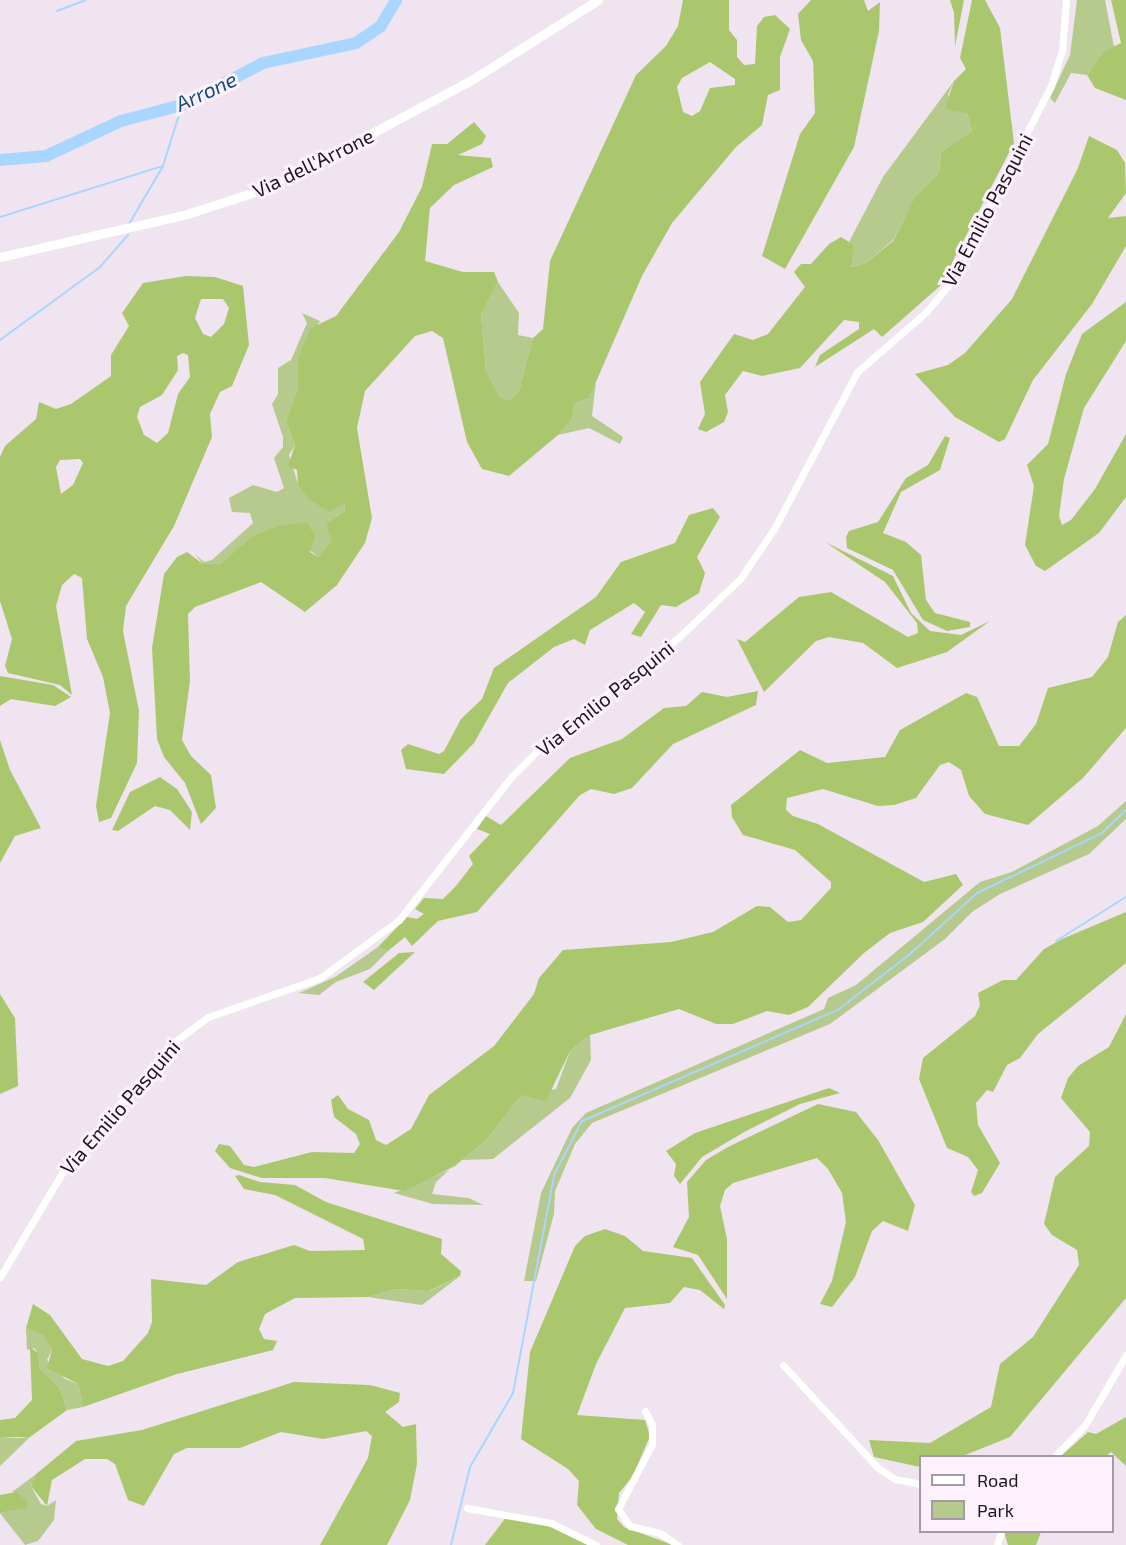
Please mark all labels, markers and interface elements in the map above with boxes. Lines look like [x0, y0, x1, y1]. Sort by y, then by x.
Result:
water label: Arrone [171, 66, 241, 116]
street label: Via dell'Arrone [249, 123, 377, 203]
street label: Via Emilio Pasquini [936, 129, 1038, 291]
street label: Via Emilio Pasquini [531, 635, 679, 761]
street label: Via Emilio Pasquini [55, 1035, 185, 1179]
legend [919, 1455, 1114, 1533]
text: Road [977, 1469, 1018, 1491]
text: Park [977, 1499, 1014, 1521]

